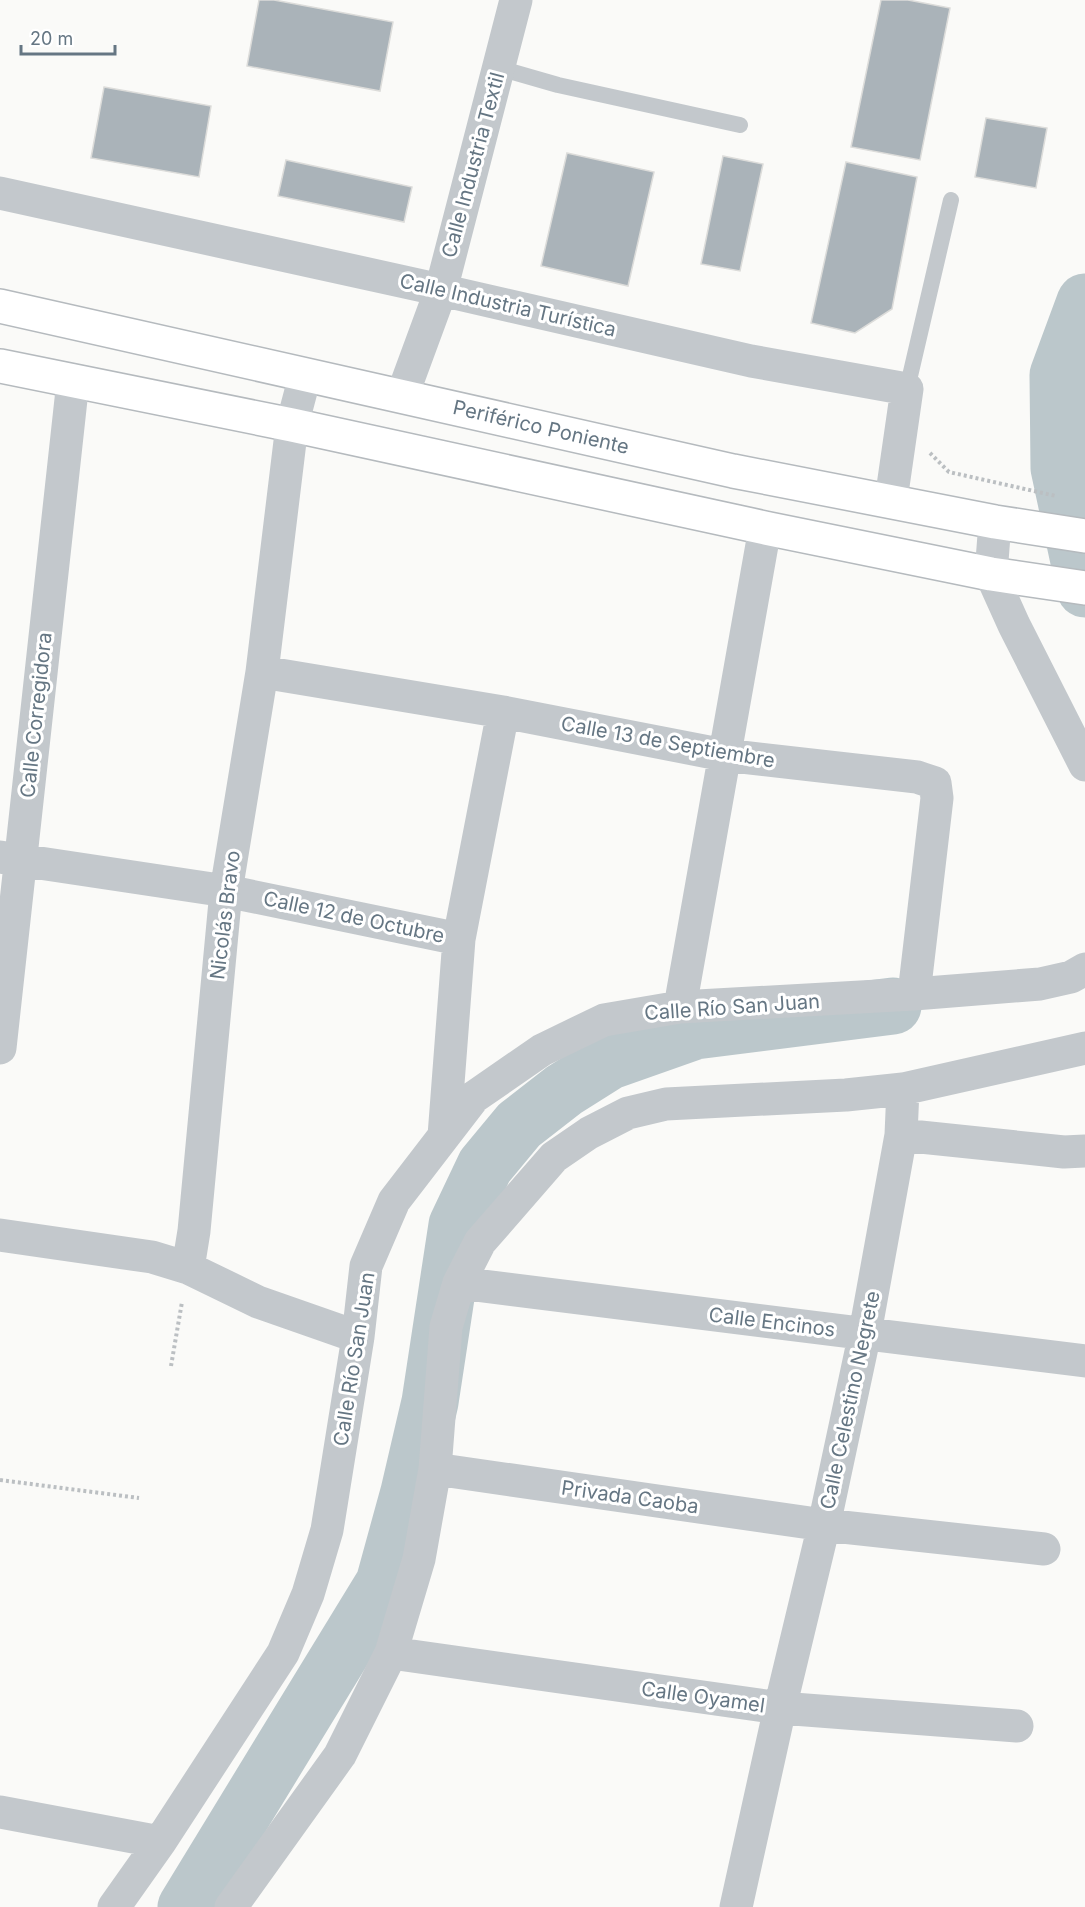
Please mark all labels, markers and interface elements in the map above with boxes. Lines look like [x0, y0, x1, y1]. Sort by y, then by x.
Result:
scale bar [21, 18, 116, 56]
text: 20 m [30, 28, 73, 49]
street label: Calle Industria Textil [437, 70, 509, 260]
street label: Calle Industria Turística [397, 268, 619, 342]
street label: Periférico Poniente [451, 395, 631, 459]
street label: Calle Corregidora [15, 631, 57, 799]
street label: Calle 13 de Septiembre [559, 711, 777, 773]
street label: Nicolás Bravo [205, 849, 245, 981]
street label: Calle 12 de Octubre [261, 886, 447, 948]
street label: Calle Río San Juan [643, 989, 821, 1025]
street label: Calle Río San Juan [328, 1270, 380, 1448]
street label: Calle Celestino Negrete [815, 1289, 885, 1511]
street label: Calle Encinos [707, 1302, 837, 1342]
street label: Privada Caoba [560, 1475, 700, 1519]
street label: Calle Oyamel [640, 1676, 766, 1718]

